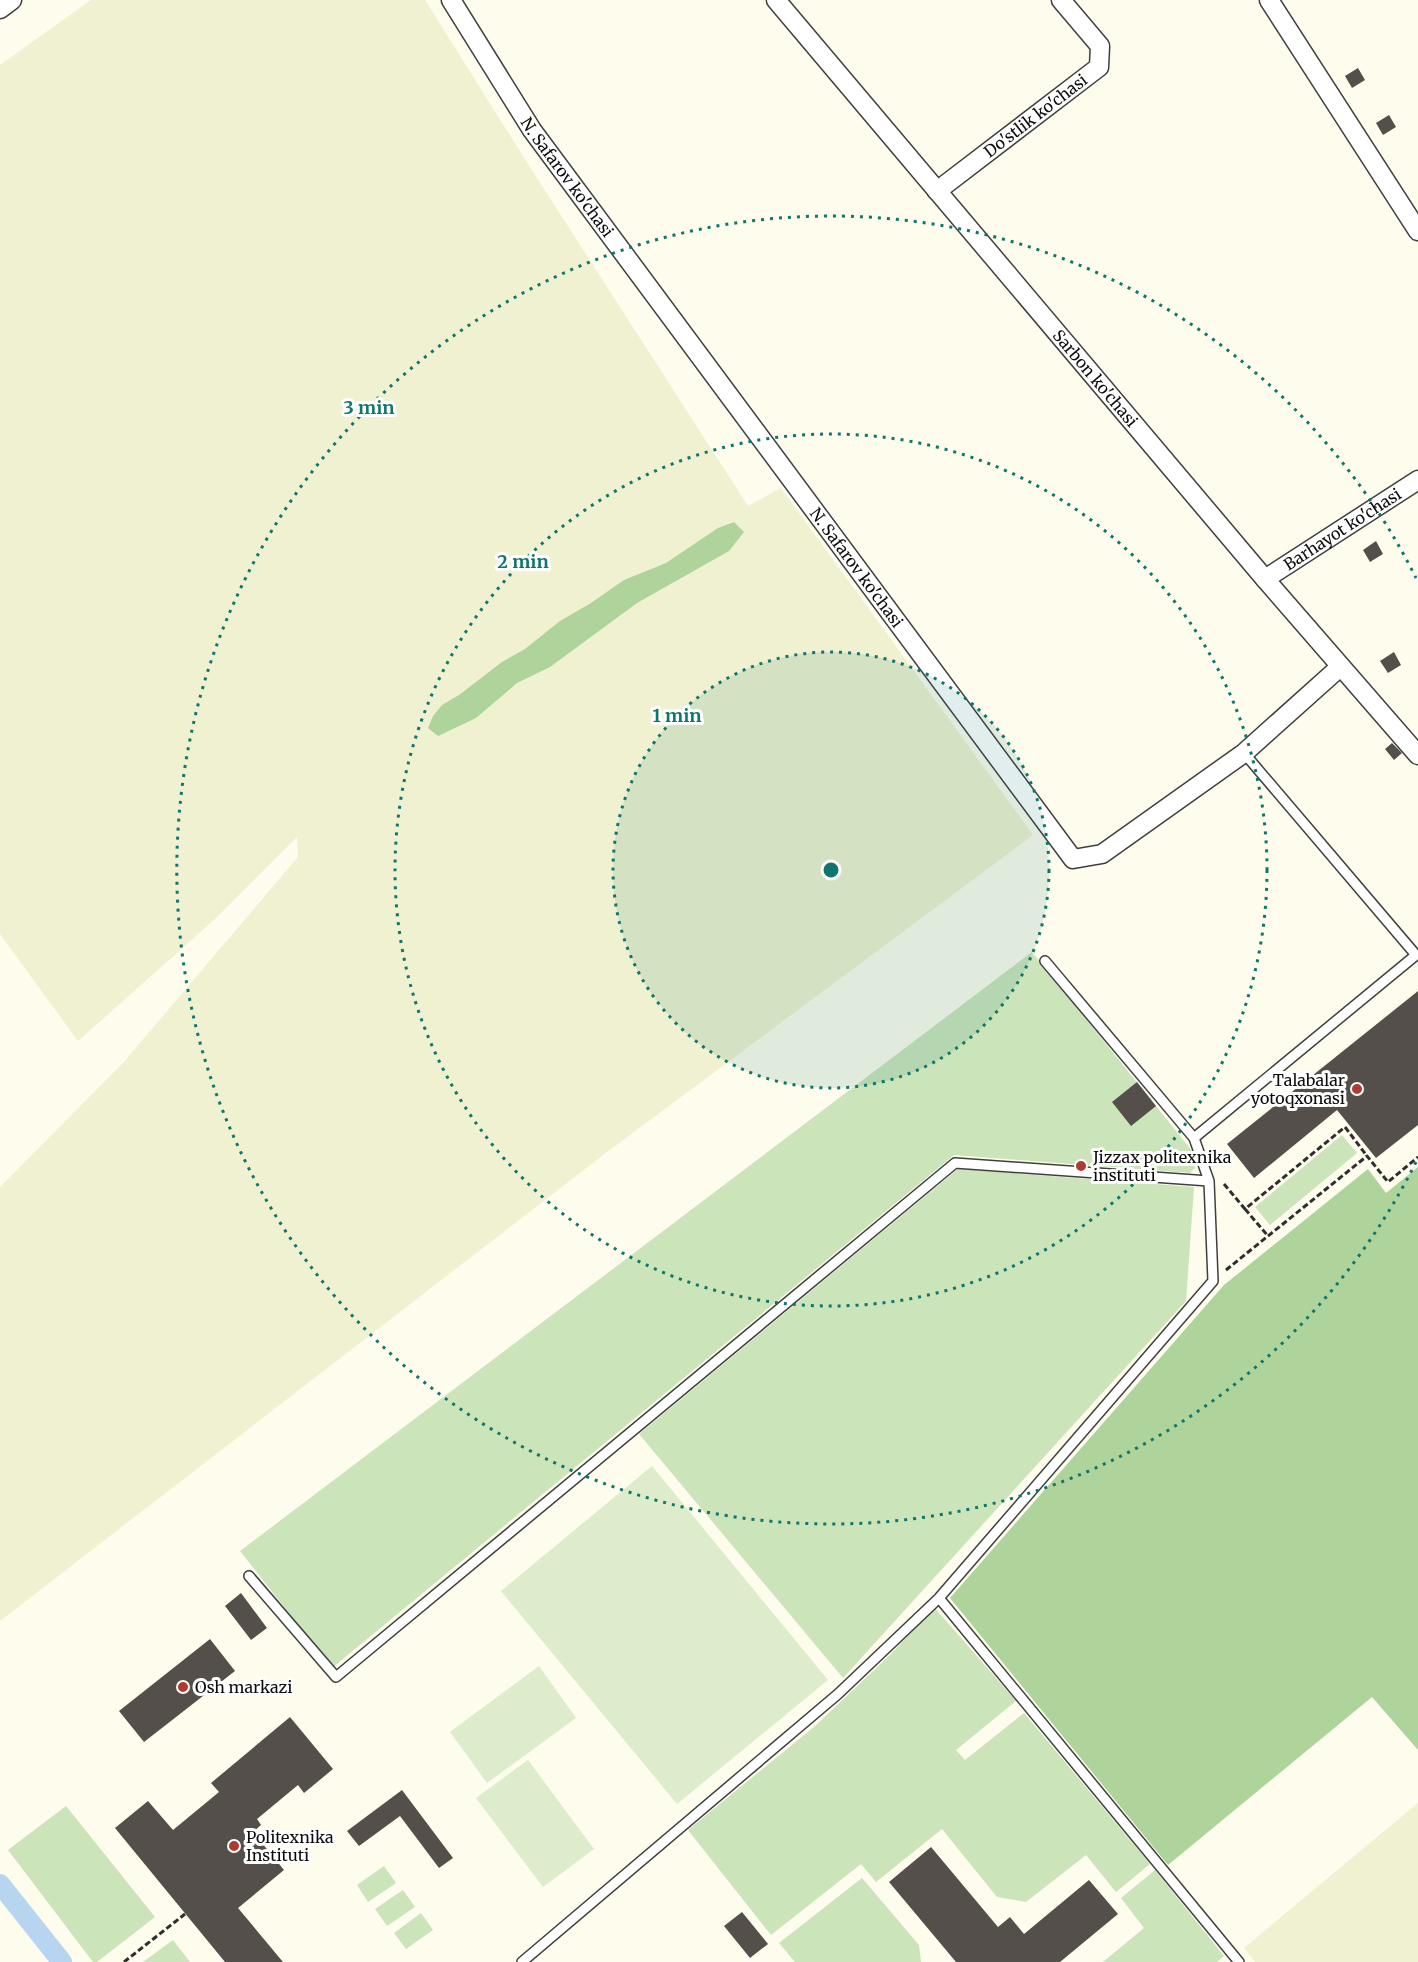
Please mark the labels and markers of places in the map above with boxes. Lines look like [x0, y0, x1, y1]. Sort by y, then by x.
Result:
centre of rings [821, 860, 841, 880]
place label: Talabalar yotoqxonasi [1251, 1070, 1345, 1108]
marker: Talabalar yotoqxonasi [1350, 1082, 1364, 1096]
place label: Jizzax politexnika instituti [1092, 1147, 1232, 1185]
marker: Jizzax politexnika instituti [1074, 1159, 1088, 1173]
place label: Osh markazi [195, 1677, 293, 1697]
marker: Osh markazi [176, 1680, 190, 1694]
place label: Politexnika Instituti [246, 1827, 334, 1865]
marker: Politexnika Instituti [227, 1839, 241, 1853]

